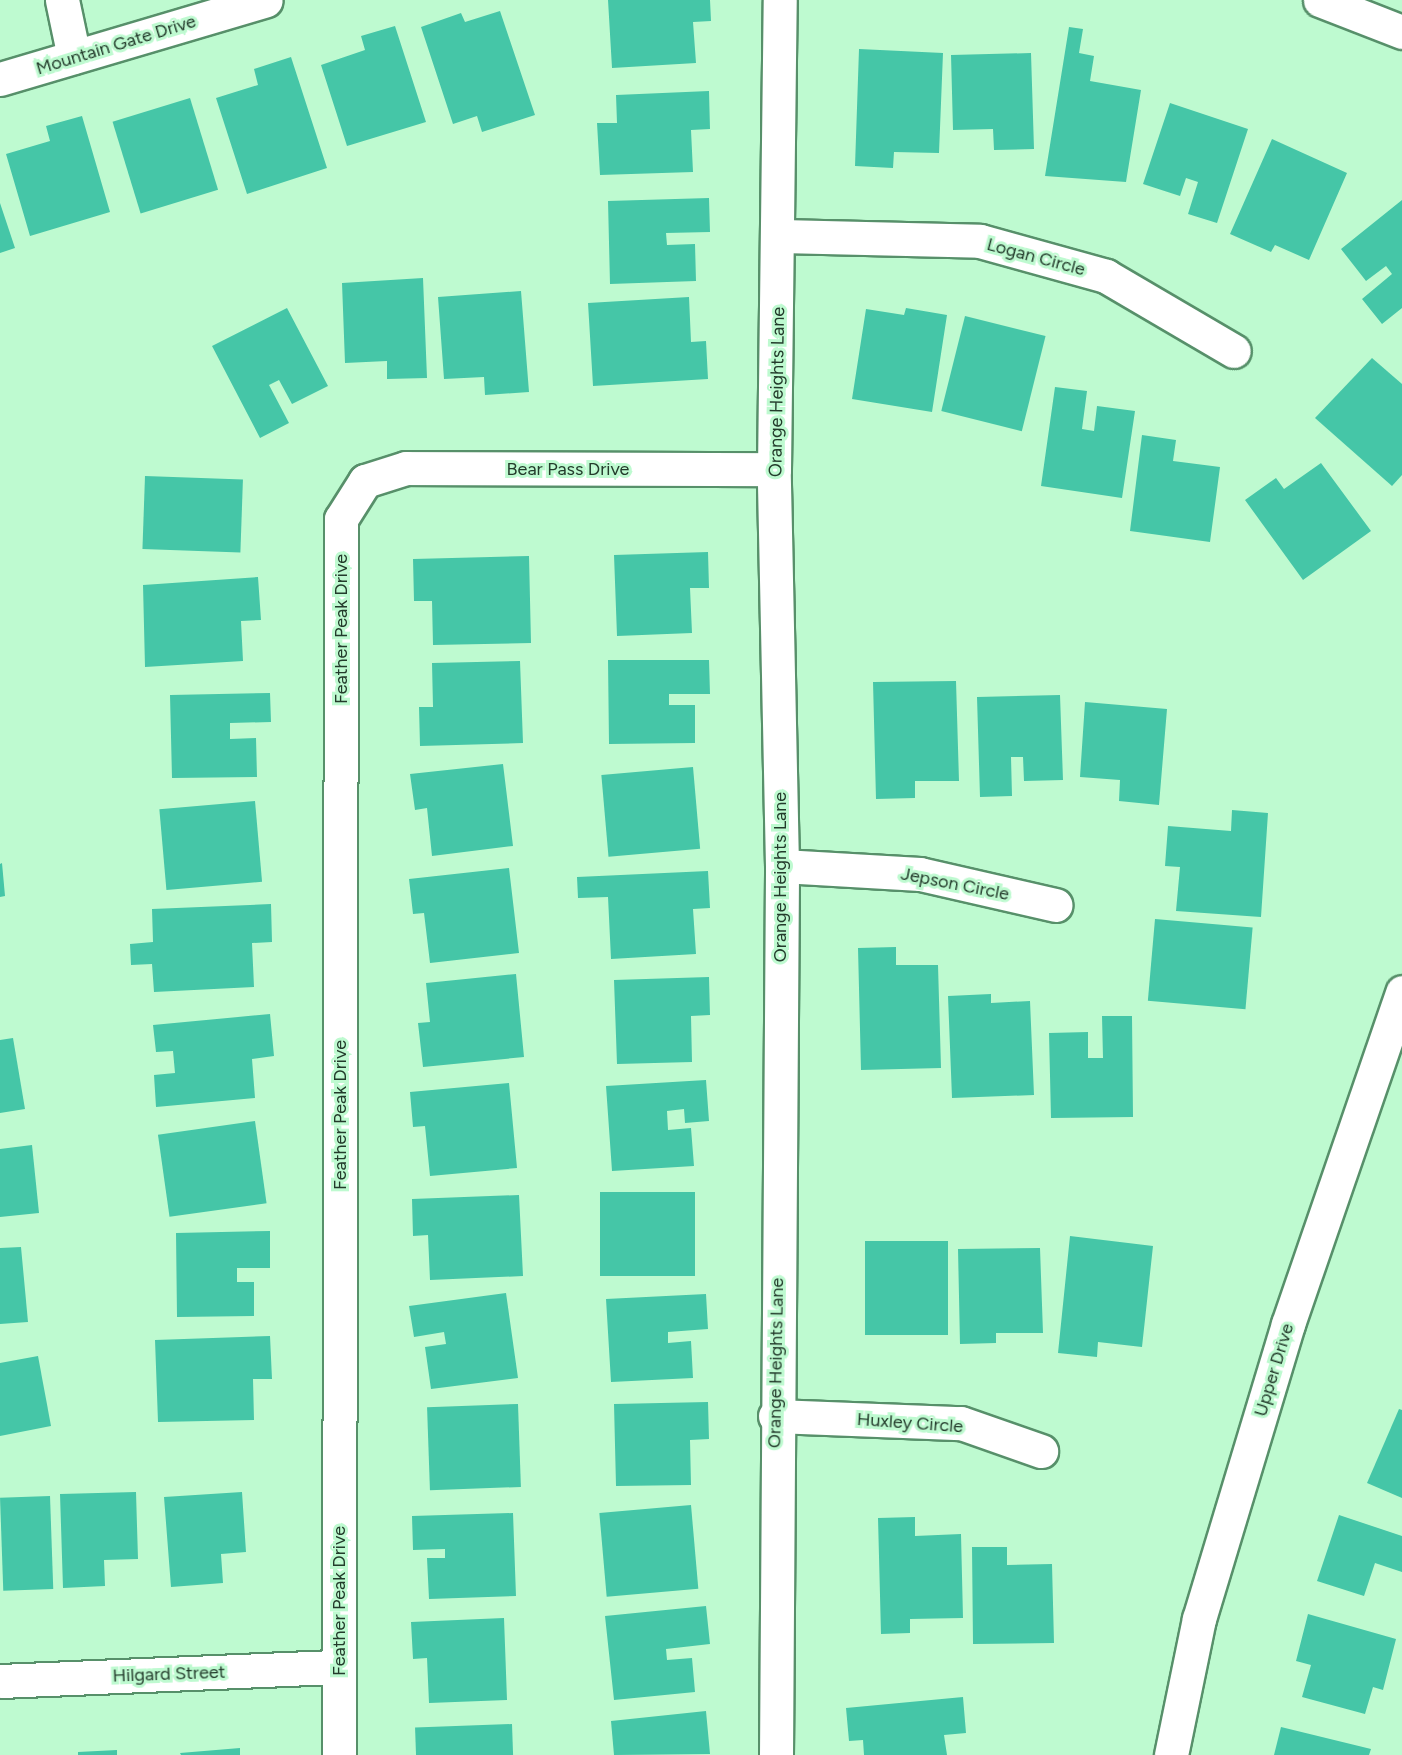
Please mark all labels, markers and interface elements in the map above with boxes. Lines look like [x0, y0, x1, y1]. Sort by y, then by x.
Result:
street label: Mountain Gate Drive [34, 10, 198, 80]
street label: Logan Circle [985, 234, 1087, 280]
street label: Orange Heights Lane [765, 307, 789, 477]
street label: Bear Pass Drive [507, 458, 629, 480]
street label: Feather Peak Drive [330, 554, 352, 704]
street label: Orange Heights Lane [769, 792, 791, 962]
street label: Jepson Circle [899, 863, 1011, 905]
street label: Feather Peak Drive [329, 1040, 351, 1190]
street label: Orange Heights Lane [764, 1278, 788, 1448]
street label: Upper Drive [1250, 1321, 1298, 1419]
street label: Huxley Circle [856, 1409, 964, 1437]
street label: Feather Peak Drive [328, 1526, 350, 1676]
street label: Hilgard Street [112, 1661, 226, 1687]

